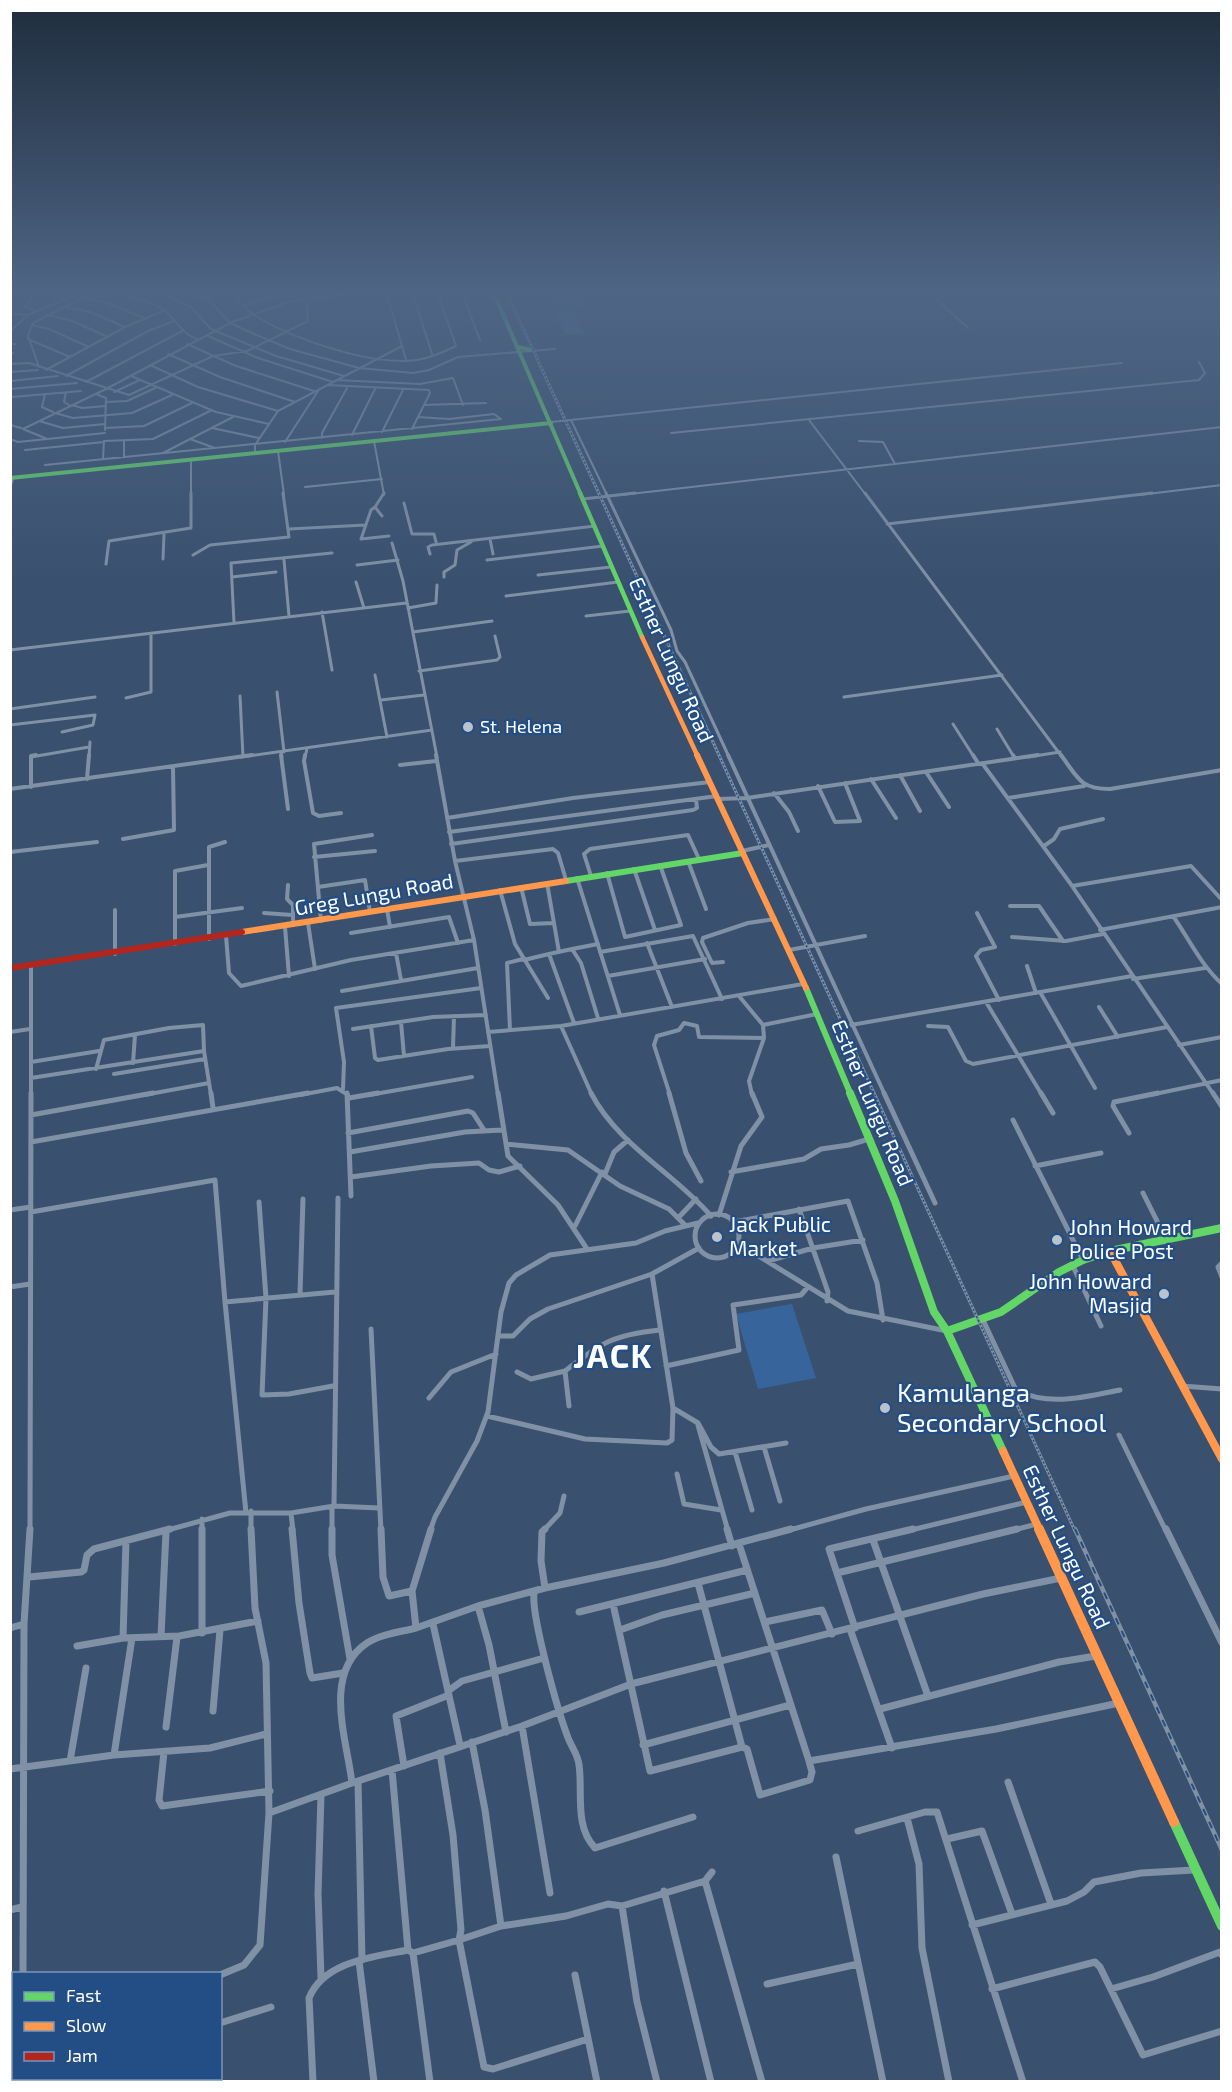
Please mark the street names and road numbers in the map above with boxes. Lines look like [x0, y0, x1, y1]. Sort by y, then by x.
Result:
street label: Esther Lungu Road [625, 573, 720, 746]
street label: Greg Lungu Road [292, 867, 455, 920]
street label: Esther Lungu Road [827, 1015, 920, 1189]
street label: Esther Lungu Road [1018, 1460, 1116, 1632]

